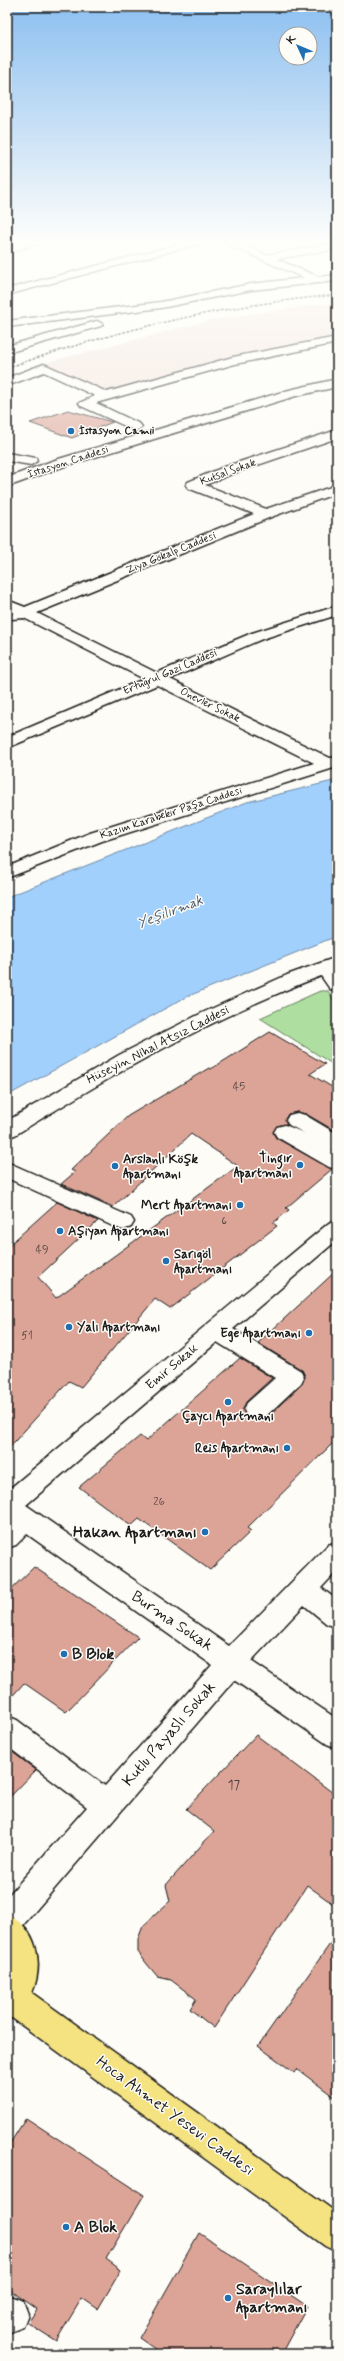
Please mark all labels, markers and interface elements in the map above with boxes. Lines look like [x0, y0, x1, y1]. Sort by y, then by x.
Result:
north arrow [278, 26, 318, 66]
text: K [284, 32, 299, 47]
place label: İstasyon Camii [79, 424, 155, 438]
marker: İstasyon Camii [66, 426, 76, 436]
street label: İstasyon Caddesi [26, 442, 110, 482]
street label: Kutsal Sokak [198, 455, 258, 489]
street label: Ziya Gökalp Caddesi [124, 528, 218, 577]
street label: Ertuğrul Gazi Caddesi [121, 646, 220, 698]
street label: Onevler Sokak [178, 684, 243, 726]
street label: Kazım Karabekir Paşa Caddesi [98, 783, 244, 843]
water label: Yeşilırmak [135, 891, 205, 933]
street label: Hüseyin Nihal Atsız Caddesi [84, 1002, 232, 1088]
house number: 45 [233, 1080, 245, 1094]
place label: Tıngır Apartmanı [234, 1150, 293, 1183]
place label: Arslanlı Köşk Apartmanı [123, 1151, 198, 1184]
marker: Tıngır Apartmanı [295, 1160, 305, 1170]
marker: Arslanlı Köşk Apartmanı [110, 1161, 120, 1171]
place label: Mert Apartmanı [141, 1197, 232, 1215]
marker: Mert Apartmanı [235, 1200, 245, 1210]
house number: 6 [221, 1214, 227, 1228]
place label: Aşiyan Apartmanı [68, 1223, 169, 1241]
marker: Aşiyan Apartmanı [55, 1226, 65, 1236]
house number: 49 [36, 1243, 48, 1257]
place label: Sarıgöl Apartmanı [174, 1246, 232, 1279]
marker: Sarıgöl Apartmanı [161, 1256, 171, 1266]
place label: Yalı Apartmanı [77, 1319, 161, 1337]
marker: Yalı Apartmanı [64, 1322, 74, 1332]
place label: Ege Apartmanı [220, 1325, 301, 1343]
marker: Ege Apartmanı [304, 1328, 314, 1338]
house number: 51 [21, 1329, 33, 1343]
street label: Emir Sokak [142, 1340, 202, 1394]
marker: Çaycı Apartmanı [223, 1397, 233, 1407]
place label: Çaycı Apartmanı [182, 1408, 274, 1426]
place label: Reis Apartmanı [195, 1440, 279, 1458]
marker: Reis Apartmanı [282, 1443, 292, 1453]
house number: 26 [153, 1495, 165, 1509]
place label: Hakan Apartmanı [73, 1522, 197, 1544]
marker: Hakan Apartmanı [200, 1527, 210, 1537]
street label: Burma Sokak [127, 1586, 217, 1656]
place label: B Blok [72, 1644, 114, 1665]
marker: B Blok [59, 1649, 69, 1659]
street label: Kutlu Payaslı Sokak [118, 1677, 220, 1791]
house number: 17 [228, 1777, 241, 1794]
street label: Hoca Ahmet Yesevi Caddesi [92, 2051, 259, 2181]
place label: A Blok [74, 2217, 117, 2238]
marker: A Blok [61, 2222, 71, 2232]
place label: Saraylılar Apartmanı [236, 2279, 308, 2319]
marker: Saraylılar Apartmanı [223, 2293, 233, 2303]

